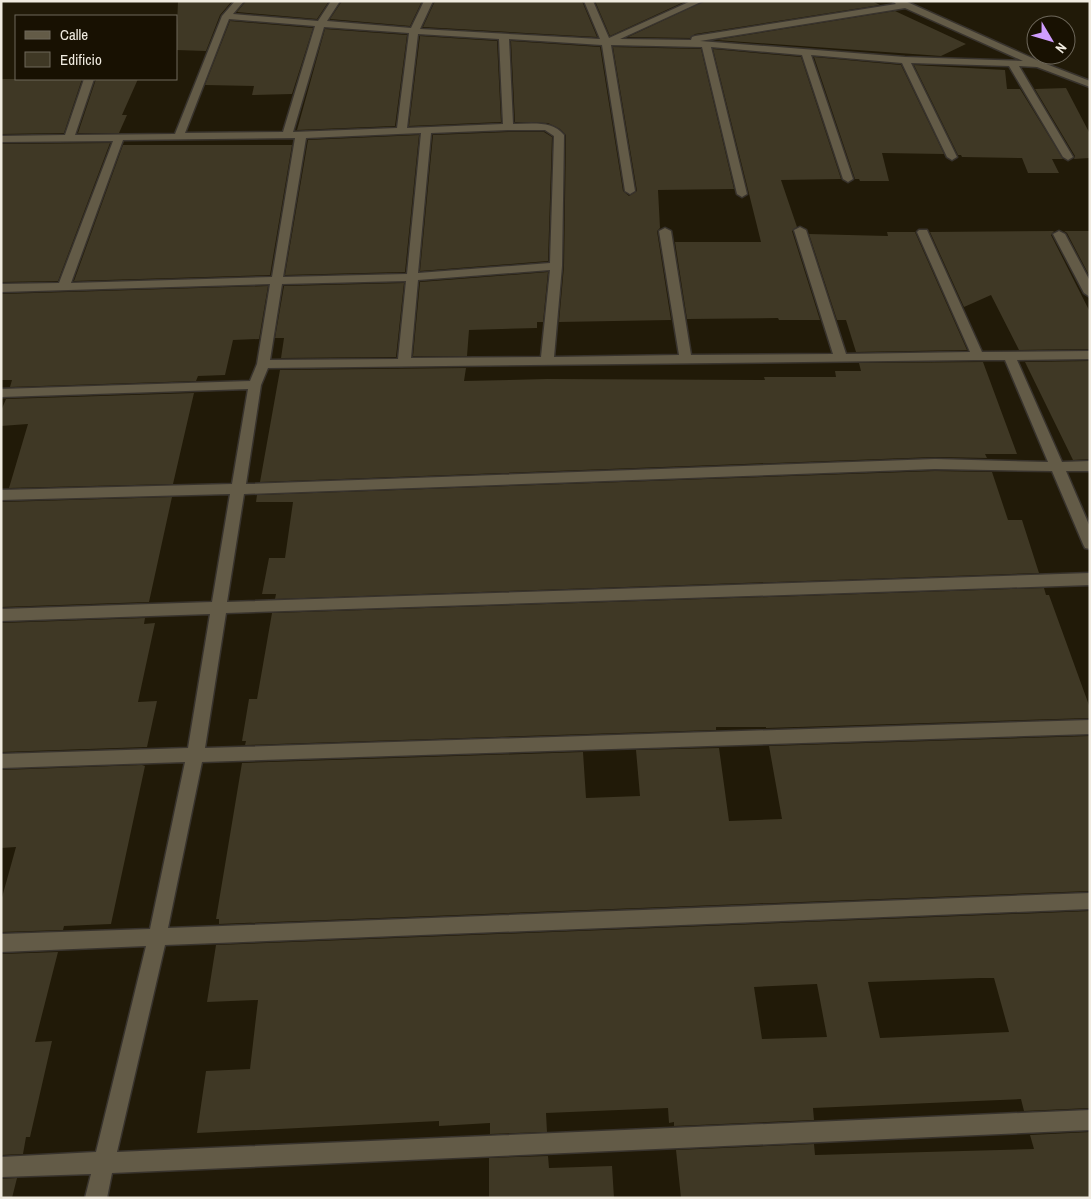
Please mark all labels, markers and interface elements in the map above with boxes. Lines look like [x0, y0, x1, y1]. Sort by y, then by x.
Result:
legend [15, 15, 178, 80]
north arrow [1026, 15, 1076, 65]
text: Calle [60, 24, 88, 45]
text: N [1052, 39, 1071, 57]
text: Edificio [60, 49, 102, 70]

